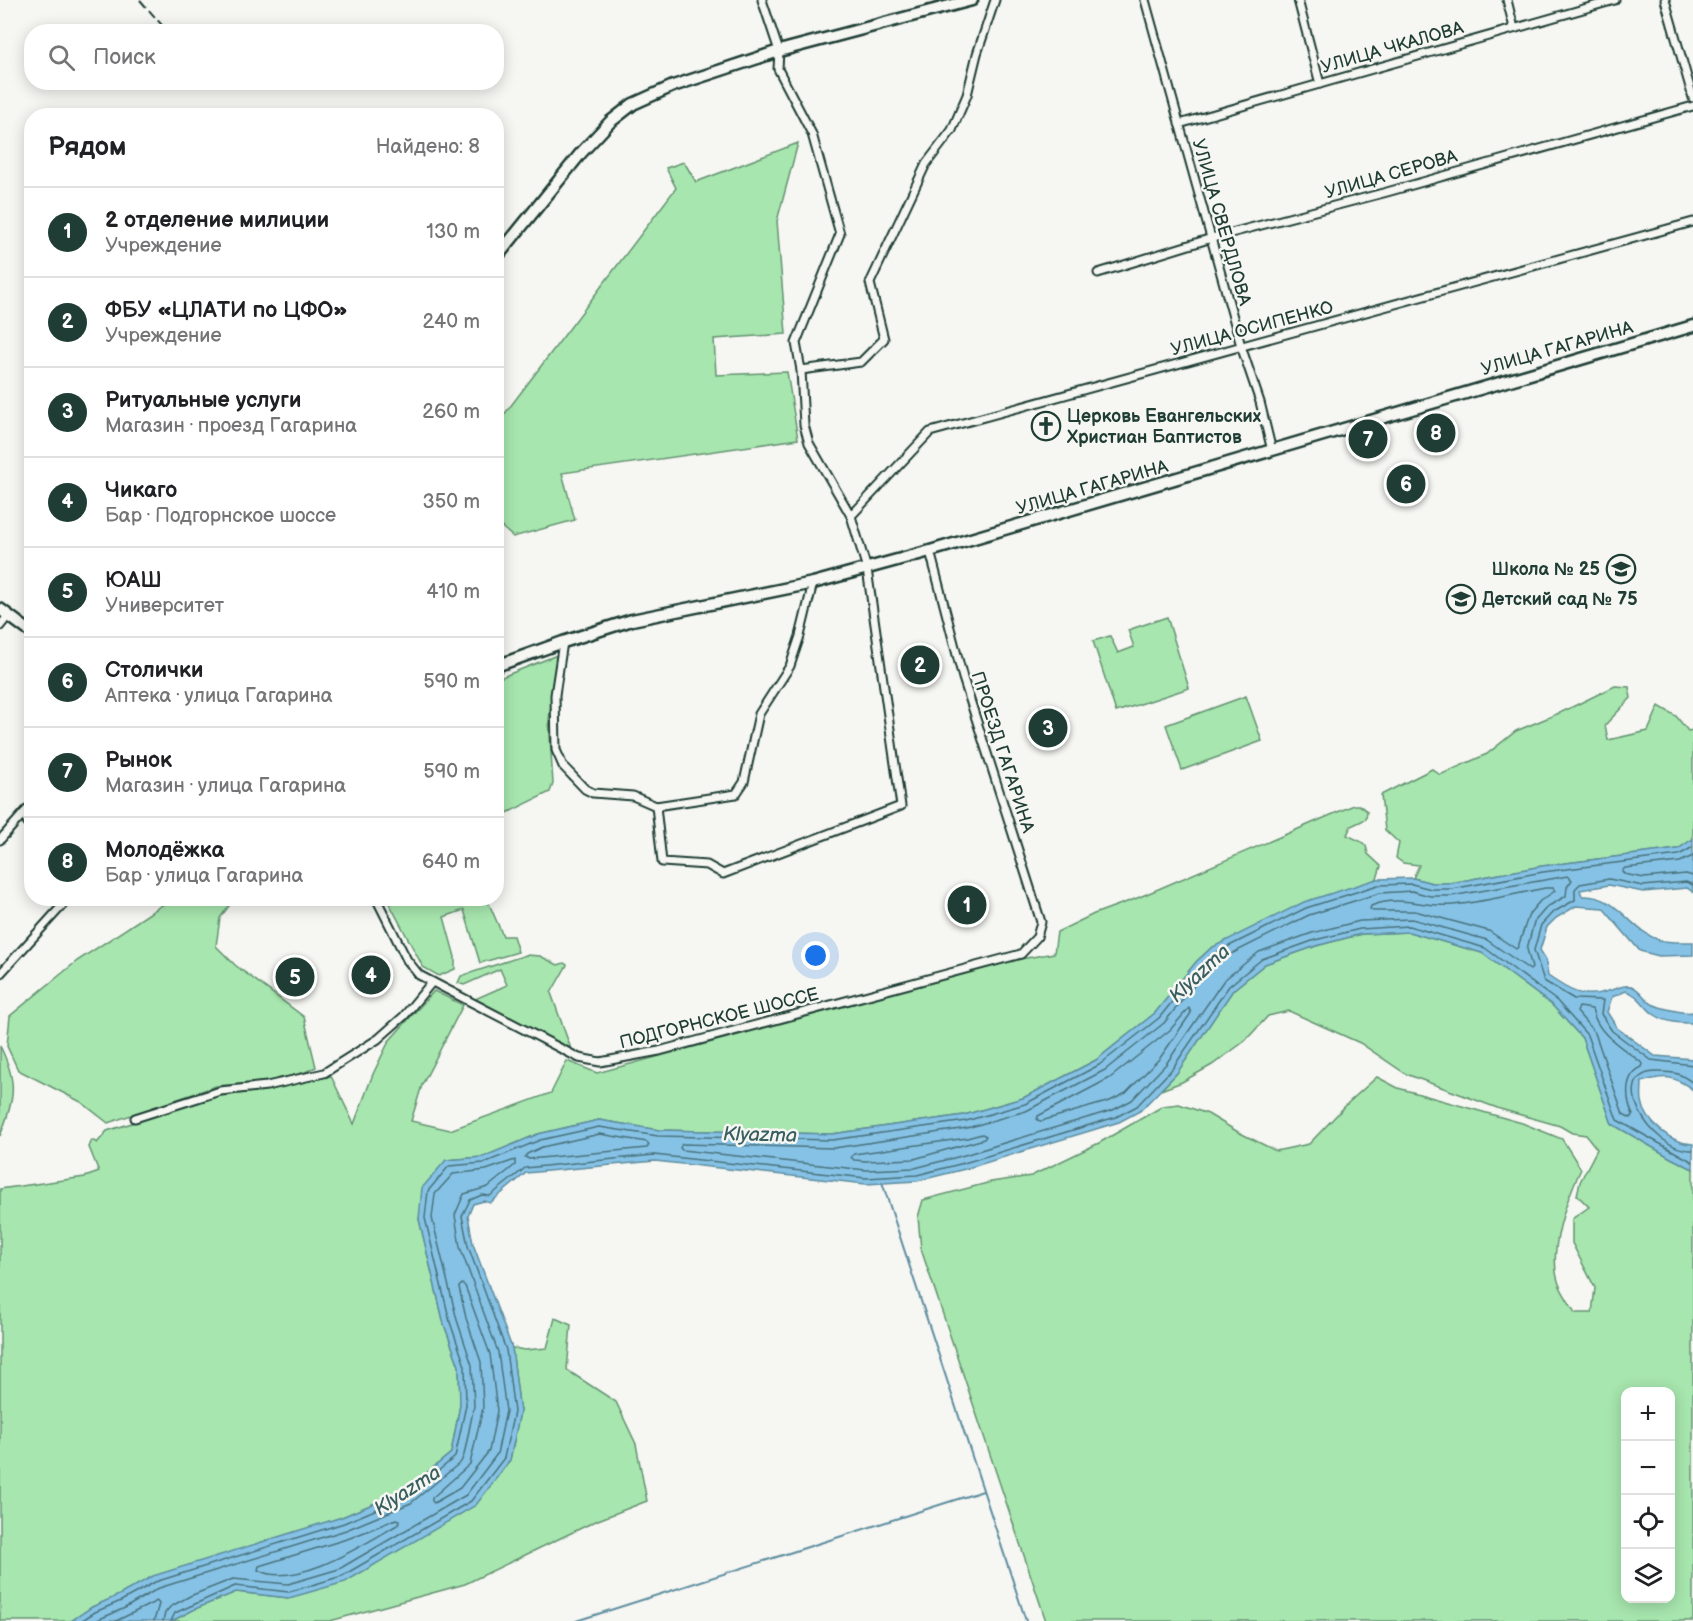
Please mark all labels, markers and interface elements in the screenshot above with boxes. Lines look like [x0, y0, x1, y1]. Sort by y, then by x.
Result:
street label: УЛИЦА ЧКАЛОВА [1318, 17, 1466, 78]
search box [24, 24, 504, 90]
icon: search [45, 41, 78, 74]
text: Поиск [93, 44, 156, 71]
text: Рядом [48, 132, 126, 163]
text: Найдено: 8 [376, 135, 480, 159]
street label: УЛИЦА СВЕРДЛОВА [1188, 136, 1255, 308]
street label: УЛИЦА СЕРОВА [1323, 146, 1460, 203]
text: 2 отделение милиции [105, 207, 329, 234]
text: 1 [63, 220, 72, 244]
text: 130 m [426, 220, 480, 244]
text: Учреждение [105, 234, 222, 258]
text: ФБУ «ЦЛАТИ по ЦФО» [105, 297, 348, 324]
street label: УЛИЦА ОСИПЕНКО [1169, 297, 1336, 360]
text: 2 [62, 310, 73, 334]
text: 240 m [423, 310, 480, 334]
street label: УЛИЦА ГАГАРИНА [1479, 317, 1635, 380]
text: Учреждение [105, 324, 222, 348]
text: Ритуальные услуги [105, 387, 301, 414]
text: 3 [62, 400, 73, 424]
text: 260 m [422, 400, 480, 424]
place label: Церковь Евангельских Христиан Баптистов [1066, 406, 1262, 448]
church icon: Церковь Евангельских Христиан Баптистов [1030, 410, 1062, 442]
pin: 8 [1416, 410, 1456, 456]
text: Магазин · проезд Гагарина [105, 414, 357, 438]
pin: 7 [1348, 416, 1388, 462]
street label: УЛИЦА ГАГАРИНА [1014, 456, 1170, 519]
pin: 6 [1386, 462, 1426, 506]
text: Чикаго [105, 477, 177, 504]
text: 4 [62, 490, 73, 514]
text: 350 m [423, 490, 480, 514]
text: Бар · Подгорнское шоссе [105, 504, 336, 528]
school or university icon: Школа № 25 [1605, 553, 1637, 585]
place label: Школа № 25 [1492, 559, 1600, 580]
text: ЮАШ [105, 567, 162, 594]
text: 5 [62, 580, 73, 604]
text: 410 m [426, 580, 480, 604]
school or university icon: Детский сад № 75 [1445, 583, 1477, 615]
place label: Детский сад № 75 [1482, 589, 1638, 610]
text: Университет [105, 594, 224, 618]
pin: 2 [900, 642, 940, 688]
text: Столички [105, 657, 203, 684]
street label: ПРОЕЗД ГАГАРИНА [967, 669, 1039, 836]
text: 6 [61, 670, 74, 694]
text: 590 m [423, 670, 480, 694]
text: Аптека · улица Гагарина [105, 684, 333, 708]
pin: 3 [1028, 706, 1068, 750]
text: Рынок [105, 747, 172, 774]
text: 7 [62, 760, 73, 784]
text: 590 m [423, 760, 480, 784]
text: Магазин · улица Гагарина [105, 774, 346, 798]
text: Молодёжка [105, 837, 224, 864]
text: 8 [61, 850, 74, 874]
text: 640 m [422, 850, 480, 874]
text: Бар · улица Гагарина [105, 864, 303, 888]
pin: 1 [948, 882, 986, 928]
water label: Klyazma [1164, 940, 1235, 1008]
your location [801, 941, 830, 970]
pin: 4 [352, 952, 391, 998]
pin: 5 [276, 954, 314, 1000]
street label: ПОДГОРНСКОЕ ШОССЕ [617, 984, 821, 1053]
water label: Klyazma [723, 1122, 797, 1148]
map controls [1621, 1387, 1675, 1603]
button: + [1621, 1387, 1675, 1441]
button: − [1621, 1441, 1675, 1495]
water label: Klyazma [370, 1461, 445, 1521]
button: locate [1621, 1495, 1675, 1549]
button: layers [1621, 1549, 1675, 1603]

